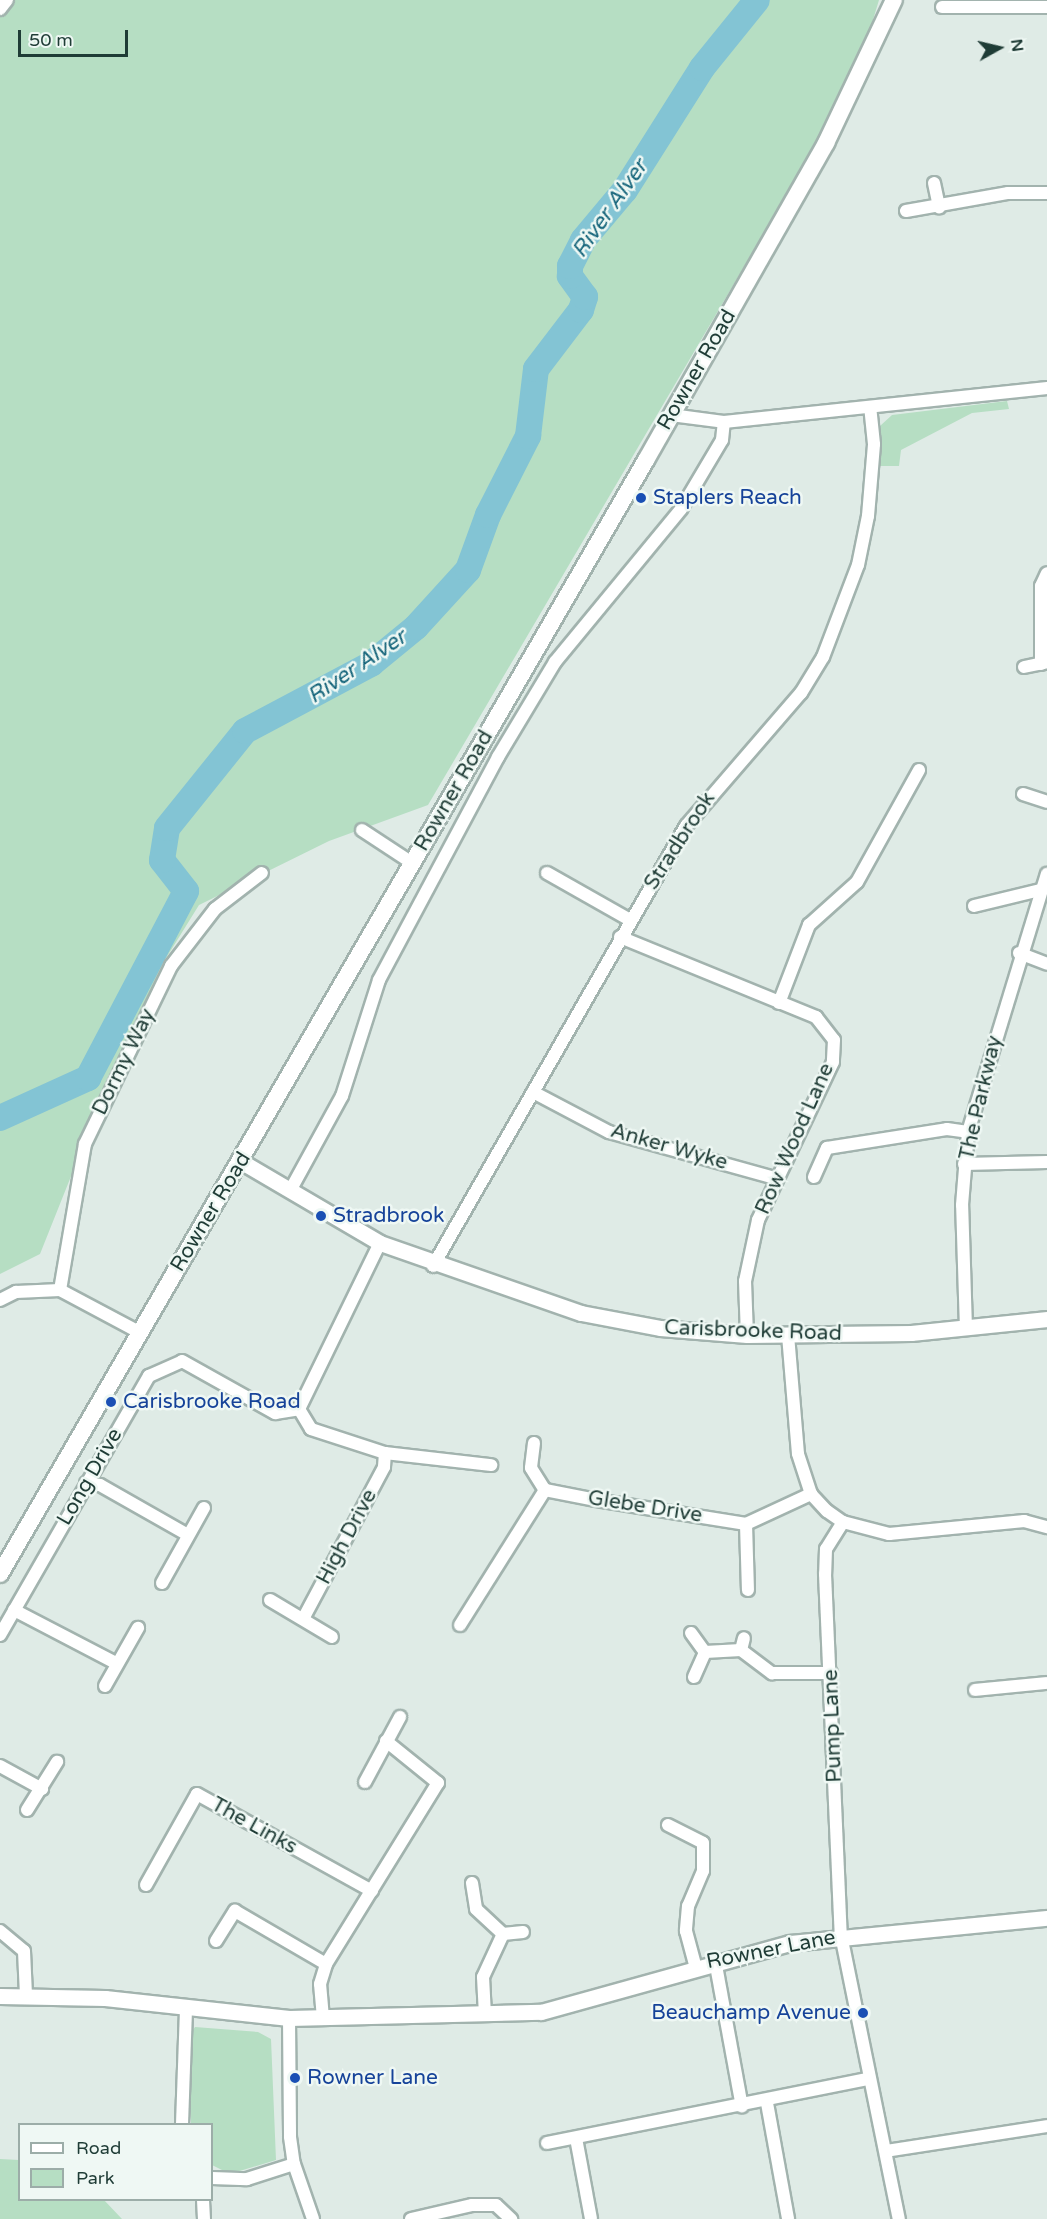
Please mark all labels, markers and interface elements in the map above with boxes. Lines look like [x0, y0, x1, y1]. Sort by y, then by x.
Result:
scale bar [21, 18, 130, 56]
north arrow [969, 18, 1029, 78]
text: 50 m [29, 29, 73, 51]
text: N [1006, 38, 1028, 53]
water label: River Alver [567, 155, 653, 263]
street label: Rowner Road [652, 305, 742, 435]
place label: Staplers Reach [653, 485, 802, 511]
marker: Staplers Reach [634, 491, 648, 505]
water label: River Alver [303, 624, 411, 710]
street label: Rowner Road [409, 726, 499, 856]
street label: Stradbrook [639, 787, 721, 895]
street label: Dormy Way [87, 1005, 161, 1119]
street label: The Parkway [954, 1033, 1008, 1163]
street label: Row Wood Lane [750, 1060, 840, 1218]
street label: Anker Wyke [608, 1118, 730, 1176]
street label: Rowner Road [165, 1148, 257, 1276]
place label: Stradbrook [333, 1203, 445, 1229]
marker: Stradbrook [314, 1209, 328, 1223]
street label: Carisbrooke Road [664, 1315, 842, 1347]
place label: Carisbrooke Road [123, 1389, 301, 1415]
marker: Carisbrooke Road [104, 1395, 118, 1409]
street label: Long Drive [52, 1424, 128, 1530]
street label: High Drive [311, 1485, 383, 1589]
street label: Glebe Drive [586, 1486, 704, 1528]
street label: Pump Lane [818, 1669, 848, 1783]
street label: The Links [207, 1792, 301, 1860]
street label: Rowner Lane [704, 1925, 838, 1975]
place label: Beauchamp Avenue [651, 2000, 851, 2026]
marker: Beauchamp Avenue [856, 2006, 870, 2020]
place label: Rowner Lane [307, 2065, 438, 2091]
marker: Rowner Lane [288, 2071, 302, 2085]
legend [18, 2123, 213, 2201]
text: Road [76, 2137, 121, 2159]
text: Park [76, 2167, 114, 2189]

